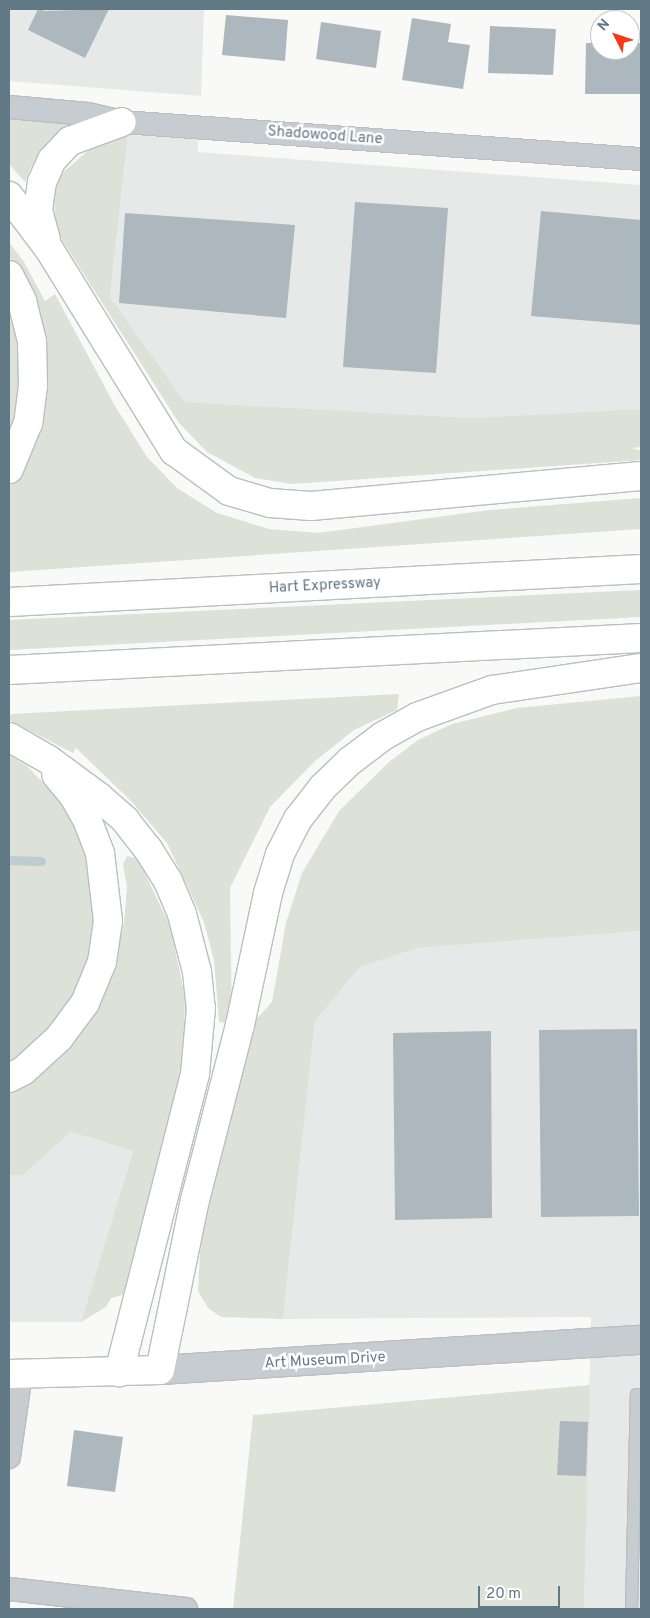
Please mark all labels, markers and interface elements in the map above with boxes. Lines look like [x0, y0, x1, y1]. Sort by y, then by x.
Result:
north arrow [590, 10, 640, 60]
text: N [594, 16, 614, 35]
street label: Shadowood Lane [267, 123, 383, 149]
street label: Hart Expressway [268, 574, 382, 598]
street label: Art Museum Drive [264, 1349, 386, 1373]
scale bar [480, 1576, 562, 1608]
text: 20 m [486, 1585, 521, 1604]

